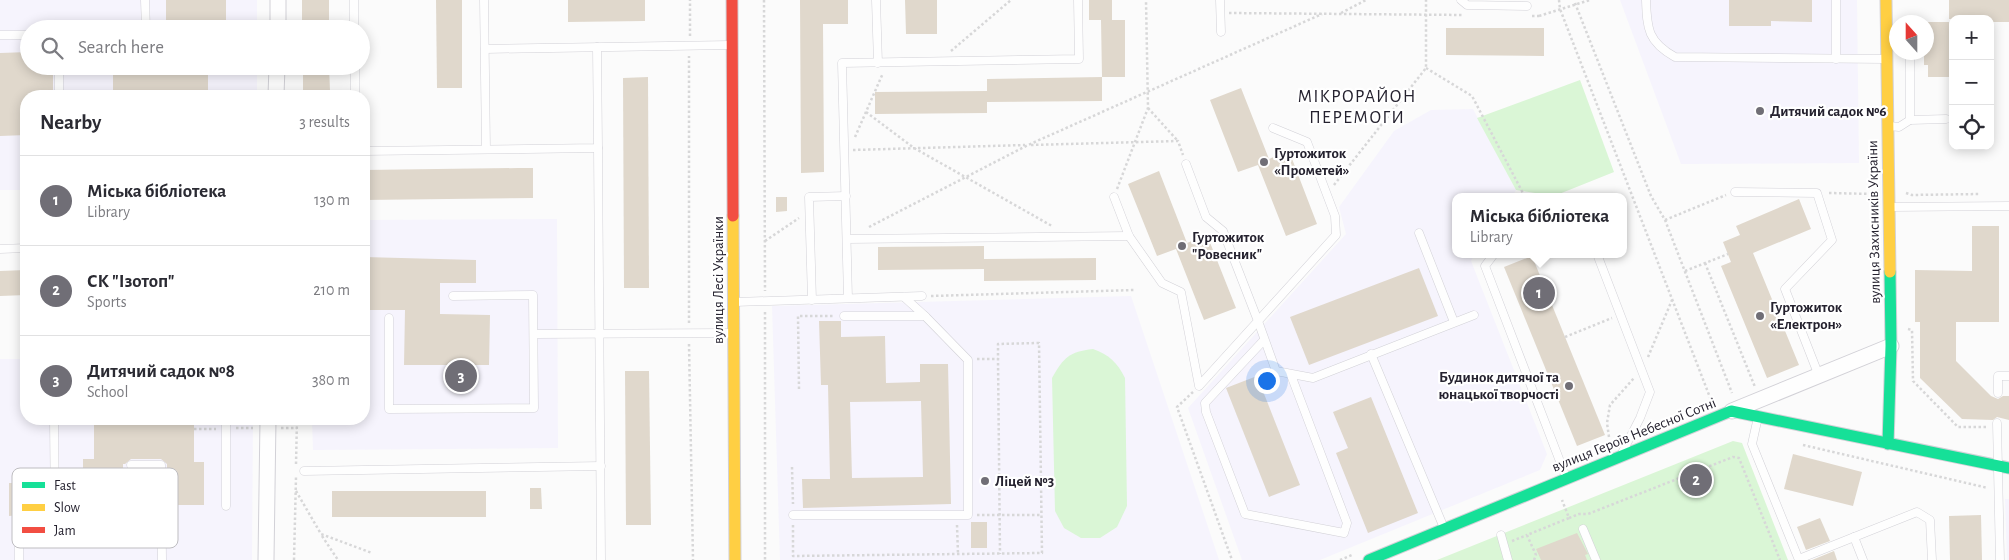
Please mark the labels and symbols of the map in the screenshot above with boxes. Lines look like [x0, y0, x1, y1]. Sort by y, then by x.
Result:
north arrow [1889, 15, 1934, 60]
district label: МІКРОРАЙОН ПЕРЕМОГИ [1298, 86, 1417, 127]
place label: Дитячий садок №6 [1770, 104, 1887, 119]
marker: Дитячий садок №6 [1754, 105, 1766, 117]
street label: вулиця Захисників України [1865, 140, 1883, 304]
place label: Гуртожиток «Прометей» [1274, 146, 1349, 178]
marker: Гуртожиток «Прометей» [1258, 156, 1270, 168]
street label: вулиця Лесі Українки [711, 216, 726, 344]
place label: Гуртожиток "Ровесник" [1192, 230, 1265, 262]
marker: Гуртожиток "Ровесник" [1176, 240, 1188, 252]
pin: 1 [1523, 274, 1555, 312]
place label: Гуртожиток «Електрон» [1770, 300, 1843, 332]
marker: Гуртожиток «Електрон» [1754, 310, 1766, 322]
pin: 3 [445, 357, 477, 395]
your location [1254, 368, 1280, 394]
place label: Будинок дитячої та юнацької творчості [1438, 370, 1559, 402]
marker: Будинок дитячої та юнацької творчості [1563, 380, 1575, 392]
street label: вулиця Героїв Небесної Сотні [1550, 395, 1718, 475]
pin: 2 [1680, 461, 1712, 499]
legend [12, 468, 178, 548]
place label: Ліцей №3 [995, 474, 1054, 489]
marker: Ліцей №3 [979, 475, 991, 487]
text: Fast [54, 479, 76, 493]
text: Slow [54, 501, 81, 515]
text: Jam [54, 524, 76, 538]

